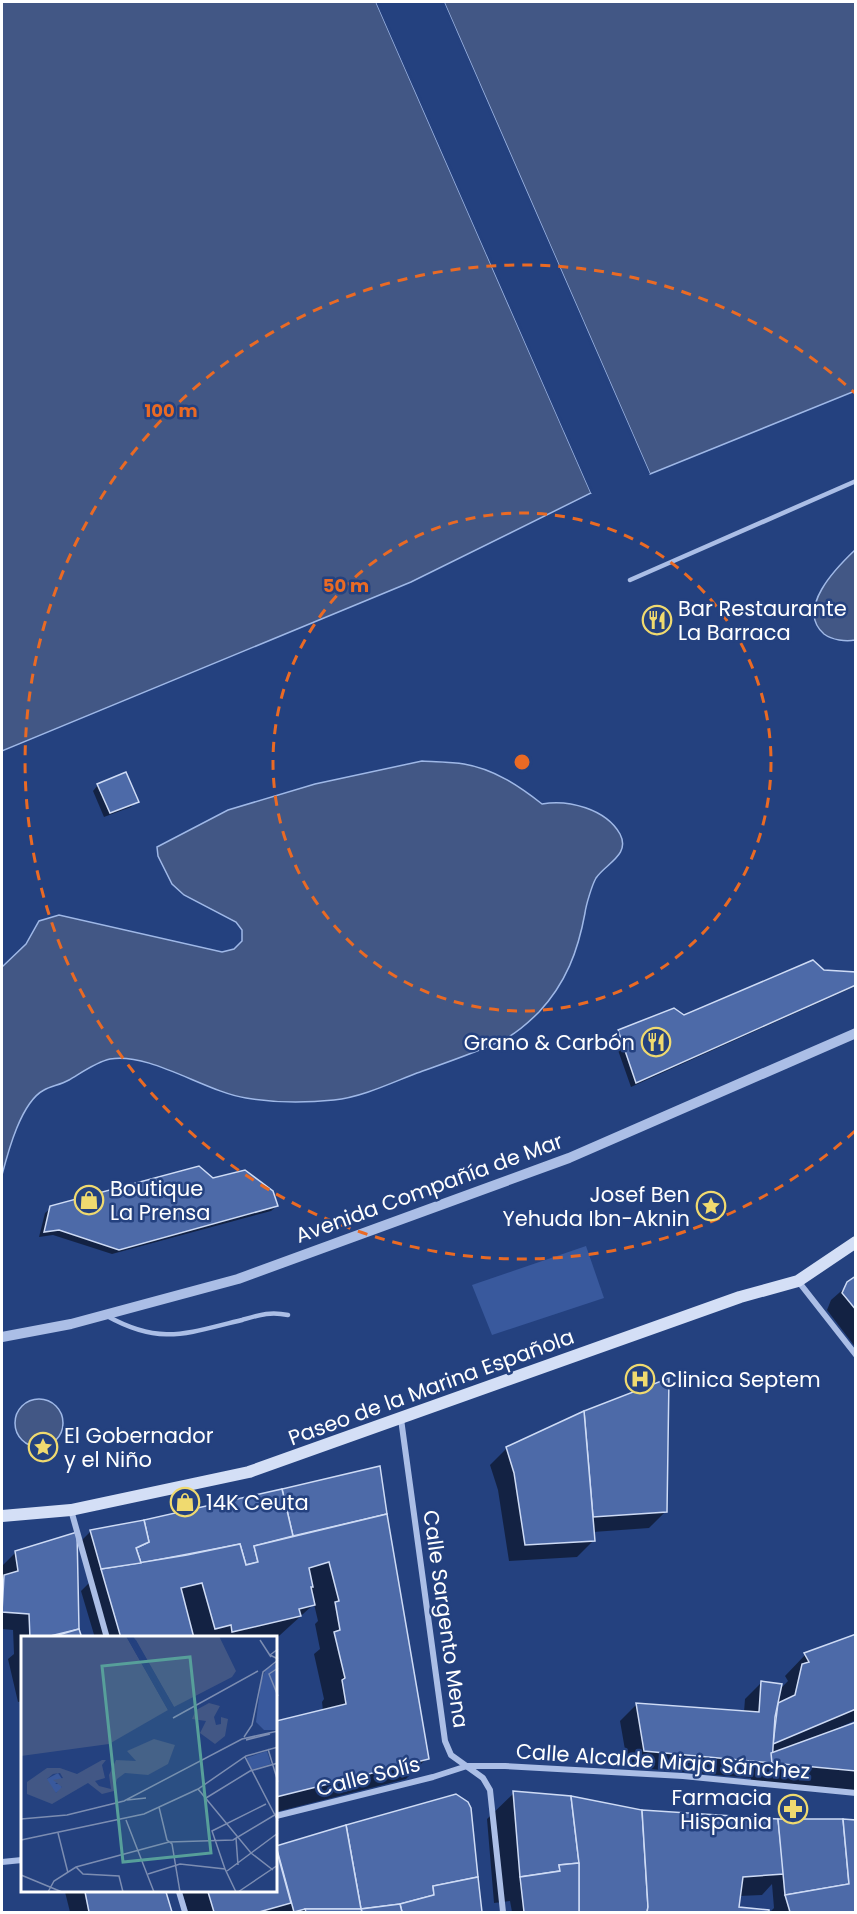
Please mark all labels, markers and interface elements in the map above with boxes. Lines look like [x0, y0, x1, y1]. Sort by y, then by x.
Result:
text: 100 m [144, 398, 198, 423]
text: 50 m [323, 573, 369, 598]
place label: Bar Restaurante La Barraca [678, 594, 847, 647]
restaurant icon: Bar Restaurante La Barraca [641, 604, 673, 636]
centre of rings [512, 752, 532, 772]
restaurant icon: Grano & Carbón [640, 1026, 672, 1058]
place label: Grano & Carbón [464, 1028, 635, 1057]
street label: Avenida Compañía de Mar [291, 1126, 567, 1250]
place label: Boutique La Prensa [110, 1174, 211, 1227]
place label: Josef Ben Yehuda Ibn-Aknin [502, 1180, 690, 1233]
shop icon: Boutique La Prensa [73, 1184, 105, 1216]
place icon: Josef Ben Yehuda Ibn-Aknin [695, 1190, 727, 1222]
street label: Paseo de la Marina Española [284, 1322, 578, 1452]
hospital icon: Clinica Septem [624, 1363, 656, 1395]
place label: Clinica Septem [661, 1365, 821, 1394]
place label: El Gobernador y el Niño [64, 1421, 214, 1474]
place icon: El Gobernador y el Niño [27, 1431, 59, 1463]
shop icon: 14K Ceuta [169, 1486, 201, 1518]
place label: 14K Ceuta [206, 1488, 309, 1517]
street label: Calle Sargento Mena [416, 1508, 476, 1730]
inset map [21, 1636, 278, 1893]
street label: Calle Alcalde Miaja Sánchez [515, 1736, 811, 1786]
street label: Calle Solís [313, 1749, 423, 1803]
place label: Farmacia Hispania [671, 1783, 772, 1836]
pharmacy icon: Farmacia Hispania [777, 1793, 809, 1825]

